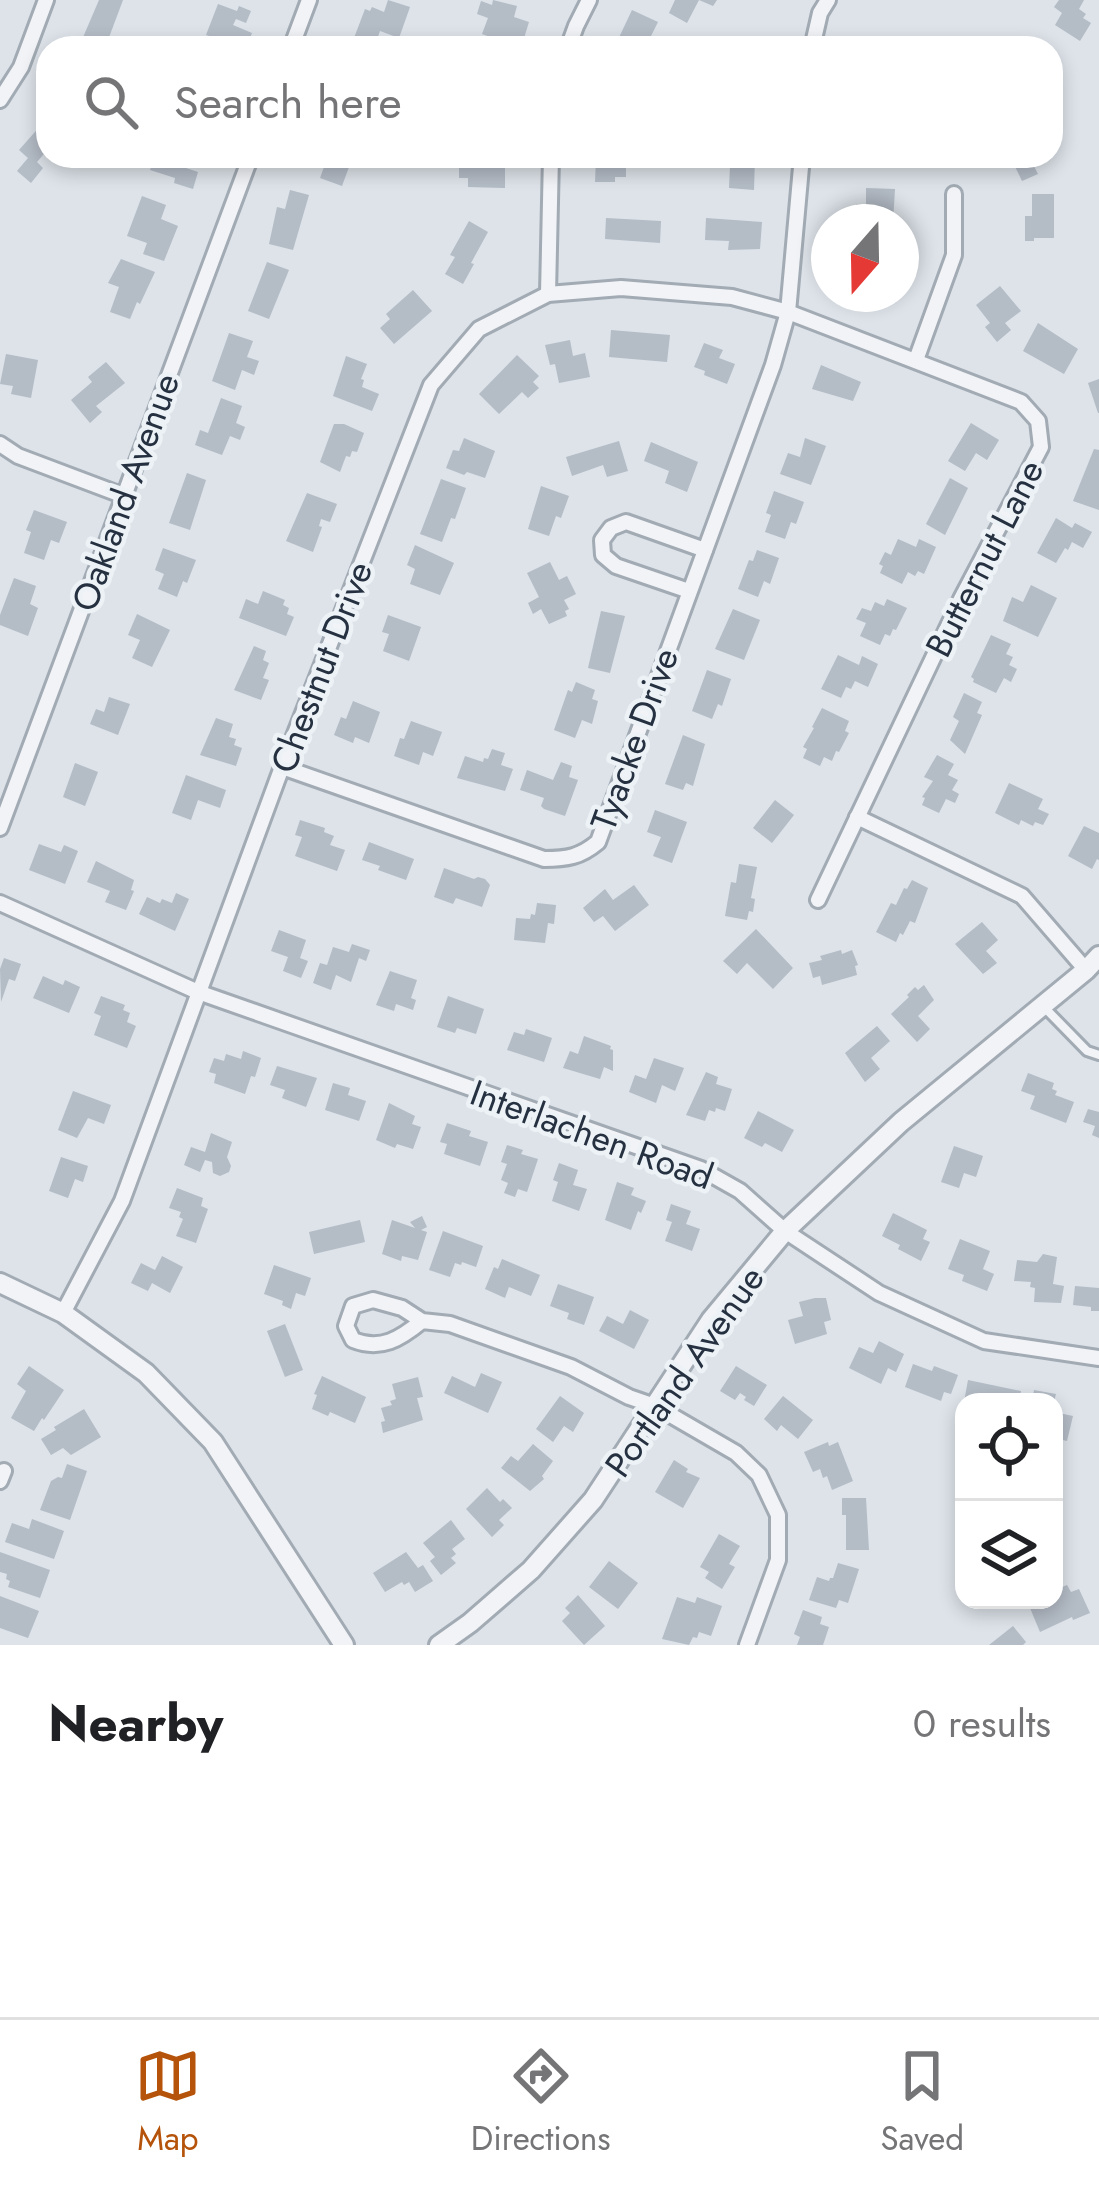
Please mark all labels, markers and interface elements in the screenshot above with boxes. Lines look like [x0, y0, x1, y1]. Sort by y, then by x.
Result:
search box [36, 36, 1063, 168]
icon: search [78, 69, 144, 135]
text: Search here [174, 70, 402, 135]
north arrow [811, 204, 919, 312]
street label: Oakland Avenue [58, 366, 192, 618]
street label: Butternut Lane [912, 450, 1056, 666]
street label: Chestnut Drive [257, 554, 385, 780]
street label: Tyacke Drive [577, 641, 691, 837]
street label: Interlachen Road [463, 1066, 721, 1202]
street label: Portland Avenue [592, 1255, 776, 1487]
map controls [955, 1393, 1063, 1609]
button: locate [955, 1393, 1063, 1501]
button: layers [955, 1501, 1063, 1609]
text: Nearby [48, 1686, 223, 1760]
text: 0 results [913, 1695, 1051, 1752]
tab: Map [135, 2043, 201, 2162]
tab: Directions [471, 2043, 611, 2162]
tab: Saved [880, 2043, 964, 2162]

